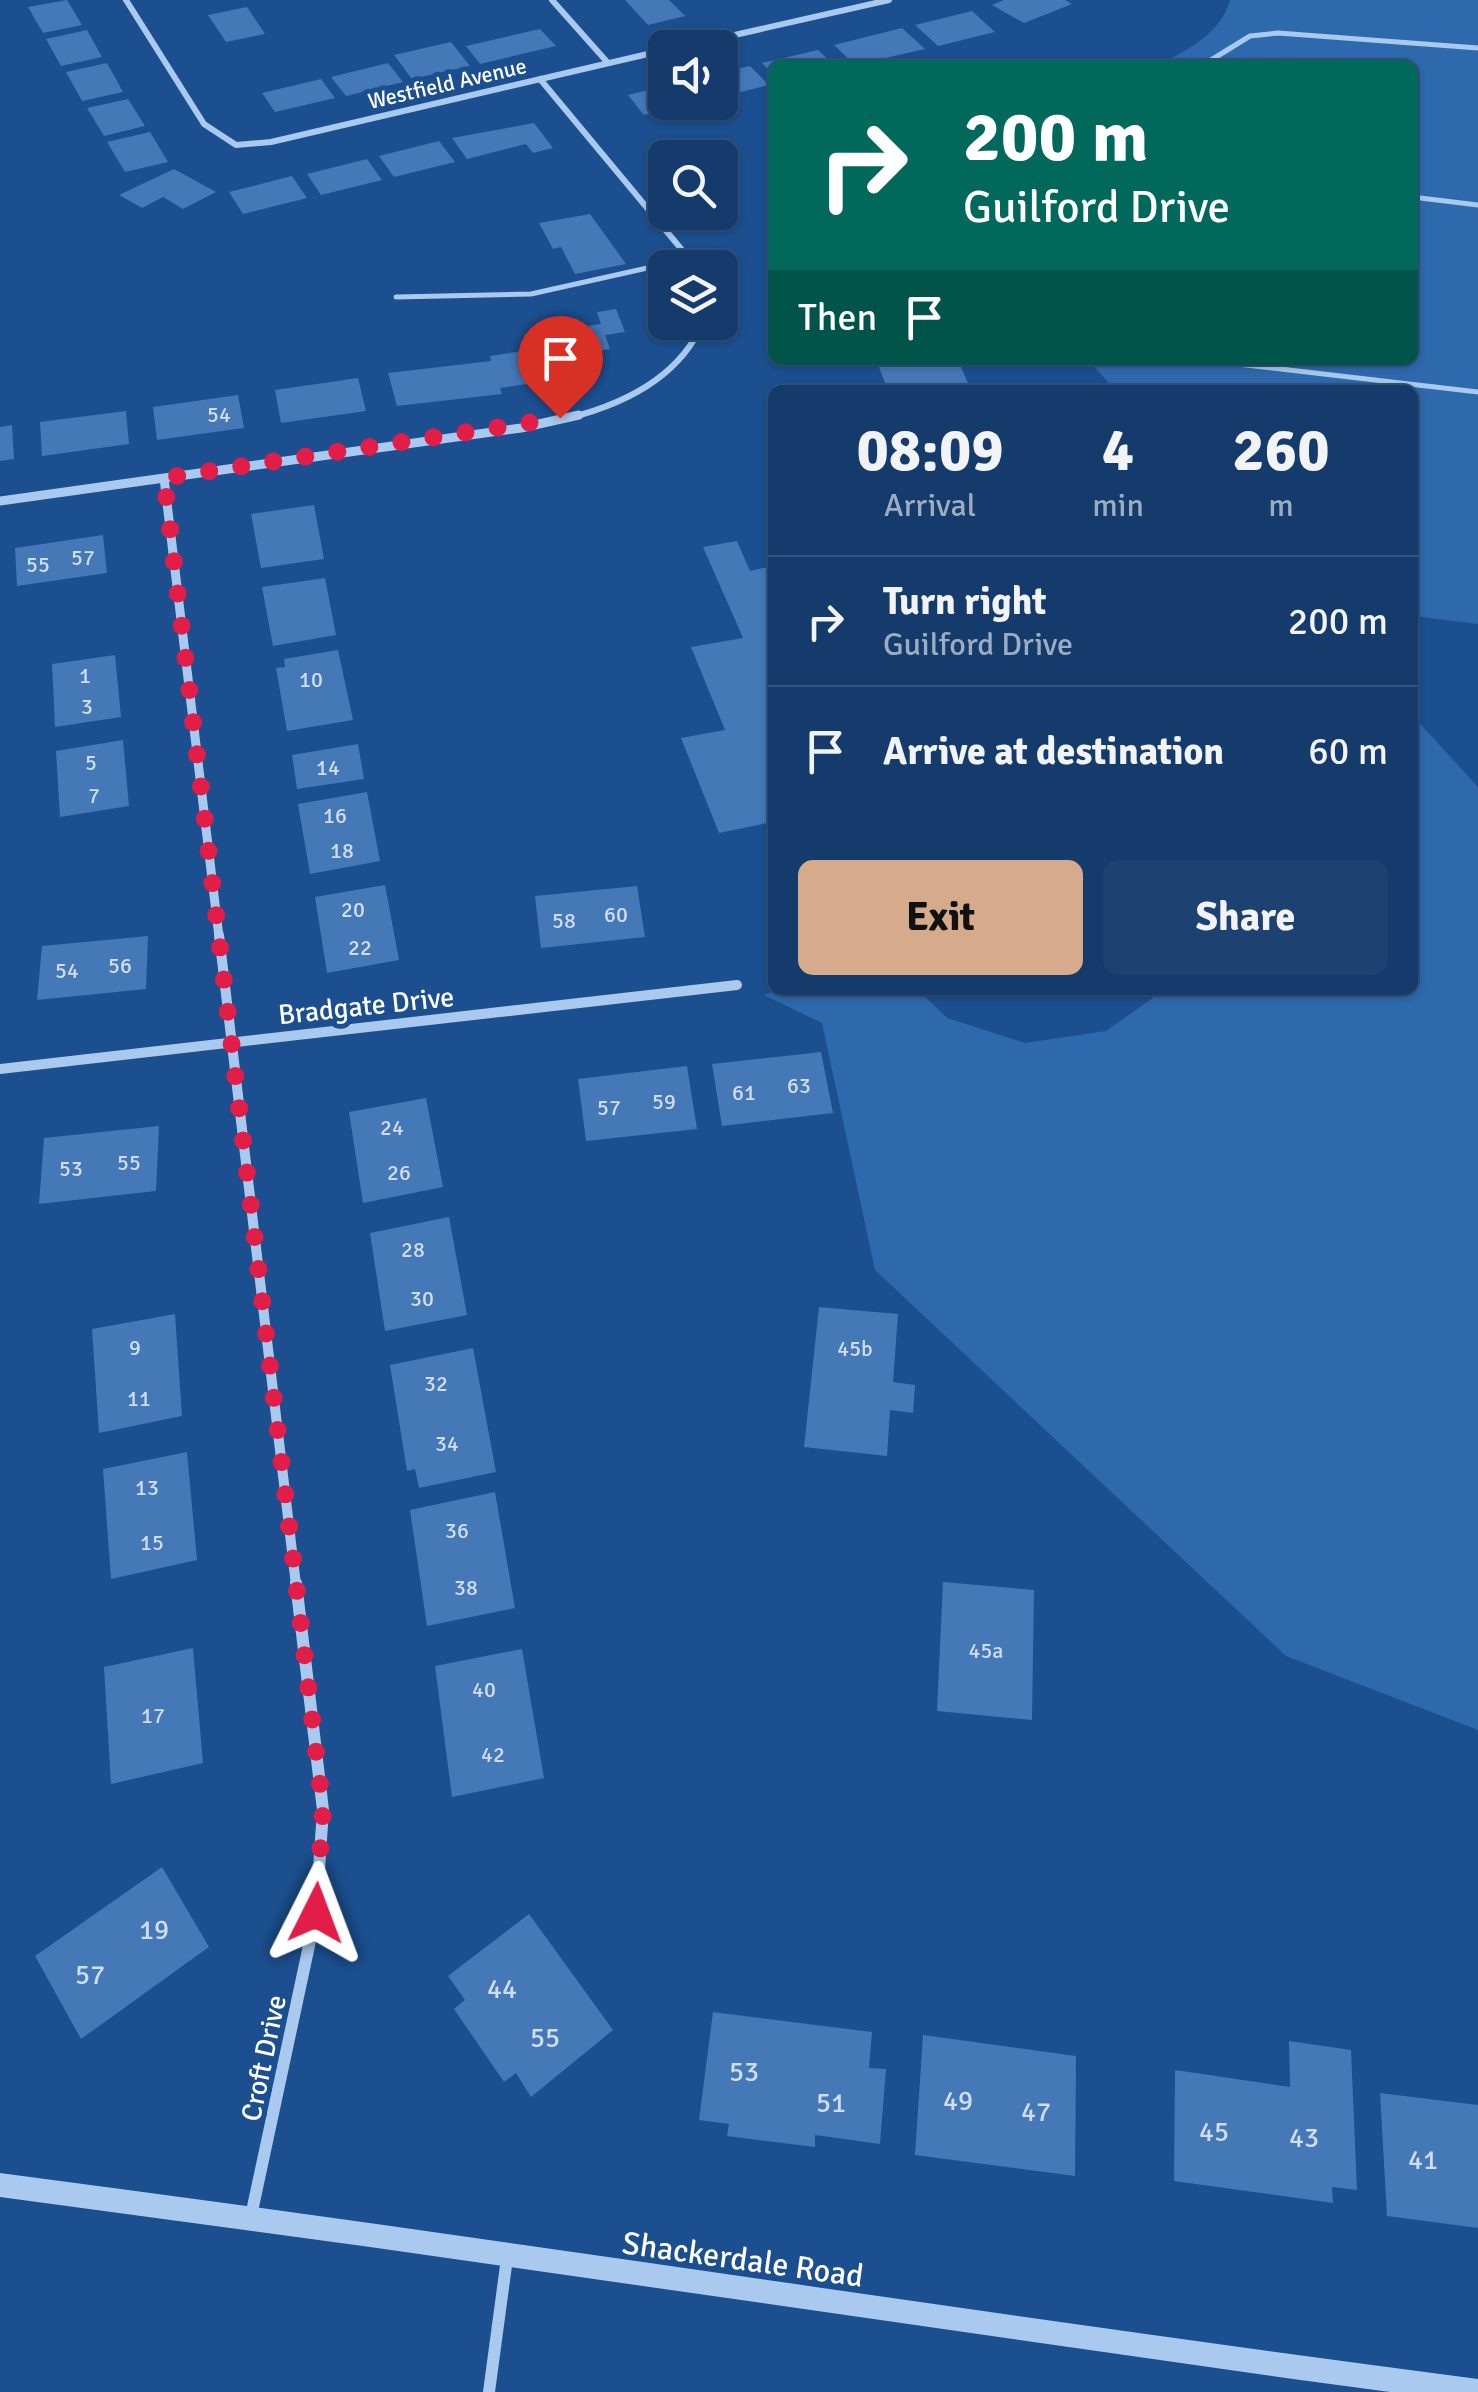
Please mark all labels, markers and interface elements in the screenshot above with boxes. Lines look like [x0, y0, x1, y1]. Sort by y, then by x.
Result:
map controls [648, 30, 738, 340]
button: sound [648, 30, 738, 120]
street label: Westfield Avenue [365, 52, 529, 115]
text: 200 m [963, 94, 1148, 180]
icon: right [798, 100, 928, 230]
button: search [648, 140, 738, 230]
text: Guilford Drive [963, 180, 1230, 235]
button: layers [648, 250, 738, 340]
icon: arrive [897, 290, 952, 345]
text: Then [798, 294, 877, 341]
pin [518, 316, 603, 419]
icon: arrive [533, 331, 588, 386]
house number: 54 [207, 401, 231, 428]
text: 08:09 [856, 414, 1004, 488]
text: 4 [1102, 414, 1134, 488]
text: 260 [1232, 414, 1330, 488]
text: Arrival [884, 486, 976, 525]
text: min [1092, 486, 1144, 525]
text: m [1268, 486, 1294, 525]
house number: 57 [71, 544, 95, 571]
house number: 55 [26, 551, 50, 578]
text: Turn right [883, 578, 1047, 625]
icon: right [798, 594, 853, 649]
text: 200 m [1288, 598, 1388, 645]
text: Guilford Drive [883, 625, 1073, 664]
house number: 1 [79, 662, 91, 689]
house number: 10 [299, 666, 323, 693]
house number: 3 [81, 693, 93, 720]
icon: arrive [798, 724, 853, 779]
text: Arrive at destination [883, 728, 1224, 775]
text: 60 m [1308, 728, 1388, 775]
house number: 5 [85, 749, 97, 776]
house number: 14 [316, 754, 340, 781]
house number: 7 [88, 782, 100, 809]
house number: 16 [323, 802, 347, 829]
house number: 18 [330, 837, 354, 864]
button: Exit [798, 860, 1083, 975]
button: Share [1103, 860, 1388, 975]
house number: 20 [341, 896, 365, 923]
house number: 60 [604, 901, 628, 928]
house number: 58 [552, 907, 576, 934]
house number: 22 [348, 934, 372, 961]
house number: 56 [108, 952, 132, 979]
house number: 54 [55, 957, 79, 984]
street label: Bradgate Drive [277, 980, 456, 1032]
house number: 63 [787, 1072, 811, 1099]
house number: 61 [732, 1079, 756, 1106]
house number: 59 [652, 1088, 676, 1115]
house number: 57 [597, 1094, 621, 1121]
house number: 24 [380, 1114, 404, 1141]
house number: 55 [117, 1149, 141, 1176]
house number: 53 [59, 1155, 83, 1182]
house number: 26 [387, 1159, 411, 1186]
house number: 28 [401, 1236, 425, 1263]
house number: 30 [410, 1285, 434, 1312]
house number: 9 [129, 1334, 141, 1361]
house number: 45b [837, 1335, 873, 1362]
house number: 32 [424, 1370, 448, 1397]
house number: 11 [127, 1385, 151, 1412]
house number: 34 [435, 1430, 459, 1457]
house number: 13 [135, 1474, 159, 1501]
house number: 36 [445, 1517, 469, 1544]
house number: 15 [140, 1529, 164, 1556]
house number: 38 [454, 1574, 478, 1601]
house number: 45a [969, 1637, 1003, 1664]
house number: 40 [472, 1676, 496, 1703]
house number: 17 [141, 1702, 165, 1729]
house number: 42 [481, 1741, 505, 1768]
position arrow [264, 1861, 368, 1965]
house number: 19 [139, 1913, 169, 1947]
house number: 57 [75, 1958, 105, 1992]
house number: 44 [487, 1972, 517, 2006]
street label: Croft Drive [234, 1992, 294, 2124]
house number: 55 [530, 2021, 560, 2055]
house number: 53 [729, 2055, 759, 2089]
house number: 49 [943, 2084, 973, 2118]
house number: 51 [816, 2086, 846, 2120]
house number: 47 [1021, 2095, 1051, 2129]
house number: 45 [1199, 2115, 1229, 2149]
house number: 43 [1289, 2121, 1319, 2155]
house number: 41 [1408, 2143, 1438, 2177]
street label: Shackerdale Road [620, 2223, 866, 2296]

